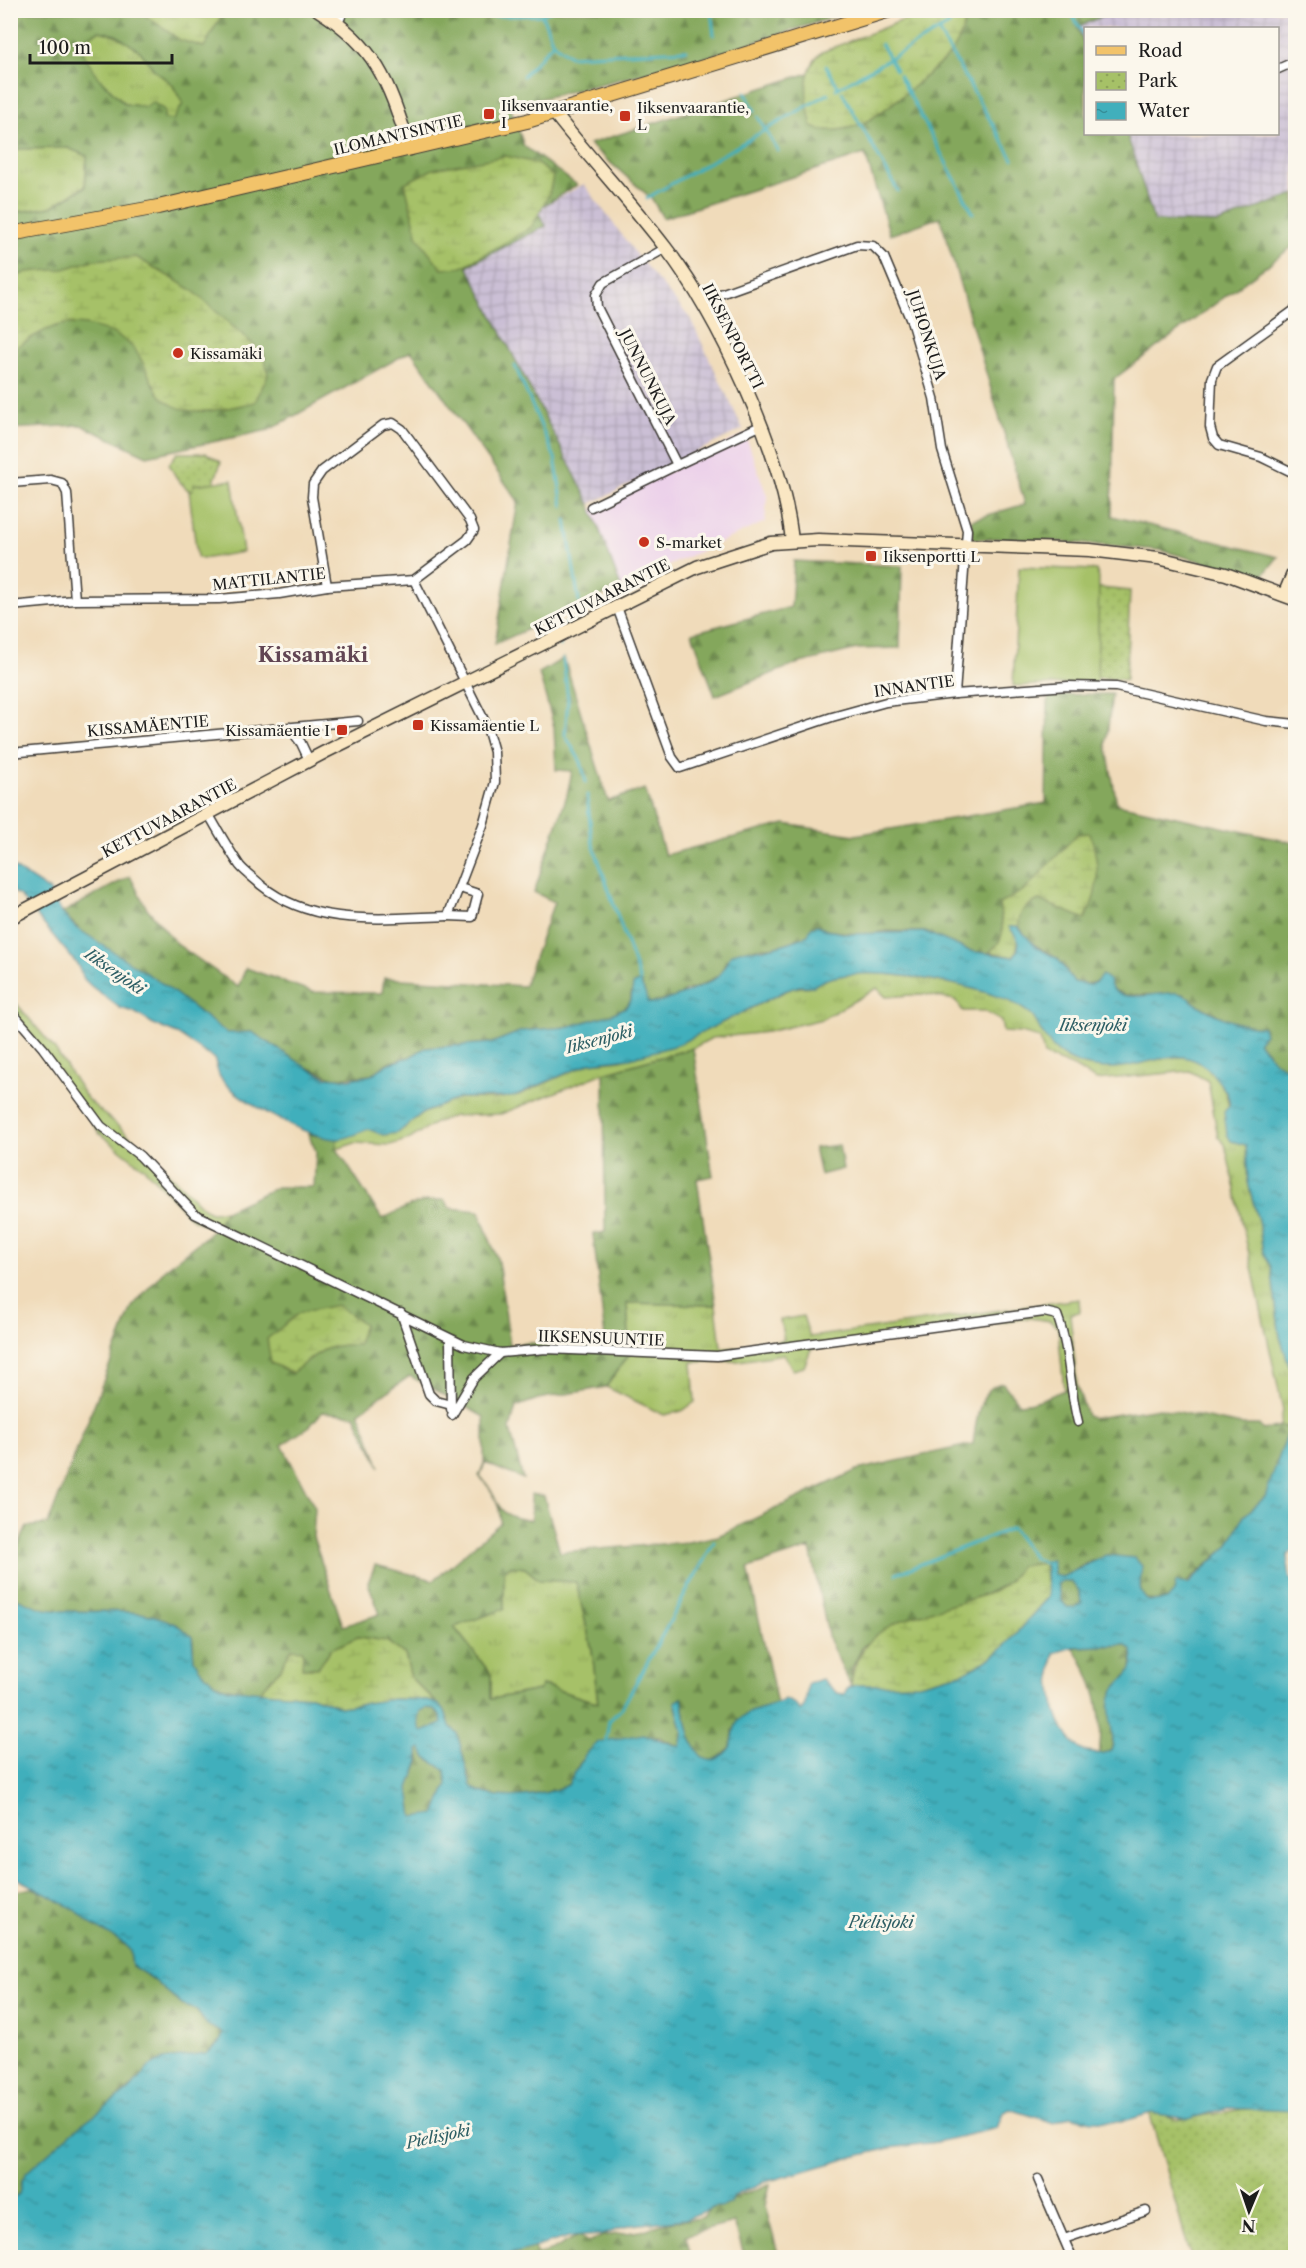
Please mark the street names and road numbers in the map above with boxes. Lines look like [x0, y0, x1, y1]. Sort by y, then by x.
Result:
street label: ILOMANTSINTIE [332, 111, 464, 159]
street label: IIKSENPORTTI [698, 280, 768, 392]
street label: JUHONKUJA [903, 285, 951, 383]
street label: JUNNUNKUJA [615, 324, 681, 429]
street label: KETTUVAARANTIE [531, 555, 673, 639]
street label: MATTILANTIE [211, 564, 327, 594]
street label: INNANTIE [873, 671, 955, 701]
street label: KISSAMÄENTIE [86, 711, 210, 741]
street label: KETTUVAARANTIE [98, 774, 240, 862]
street label: IIKSENSUUNTIE [537, 1326, 665, 1350]

